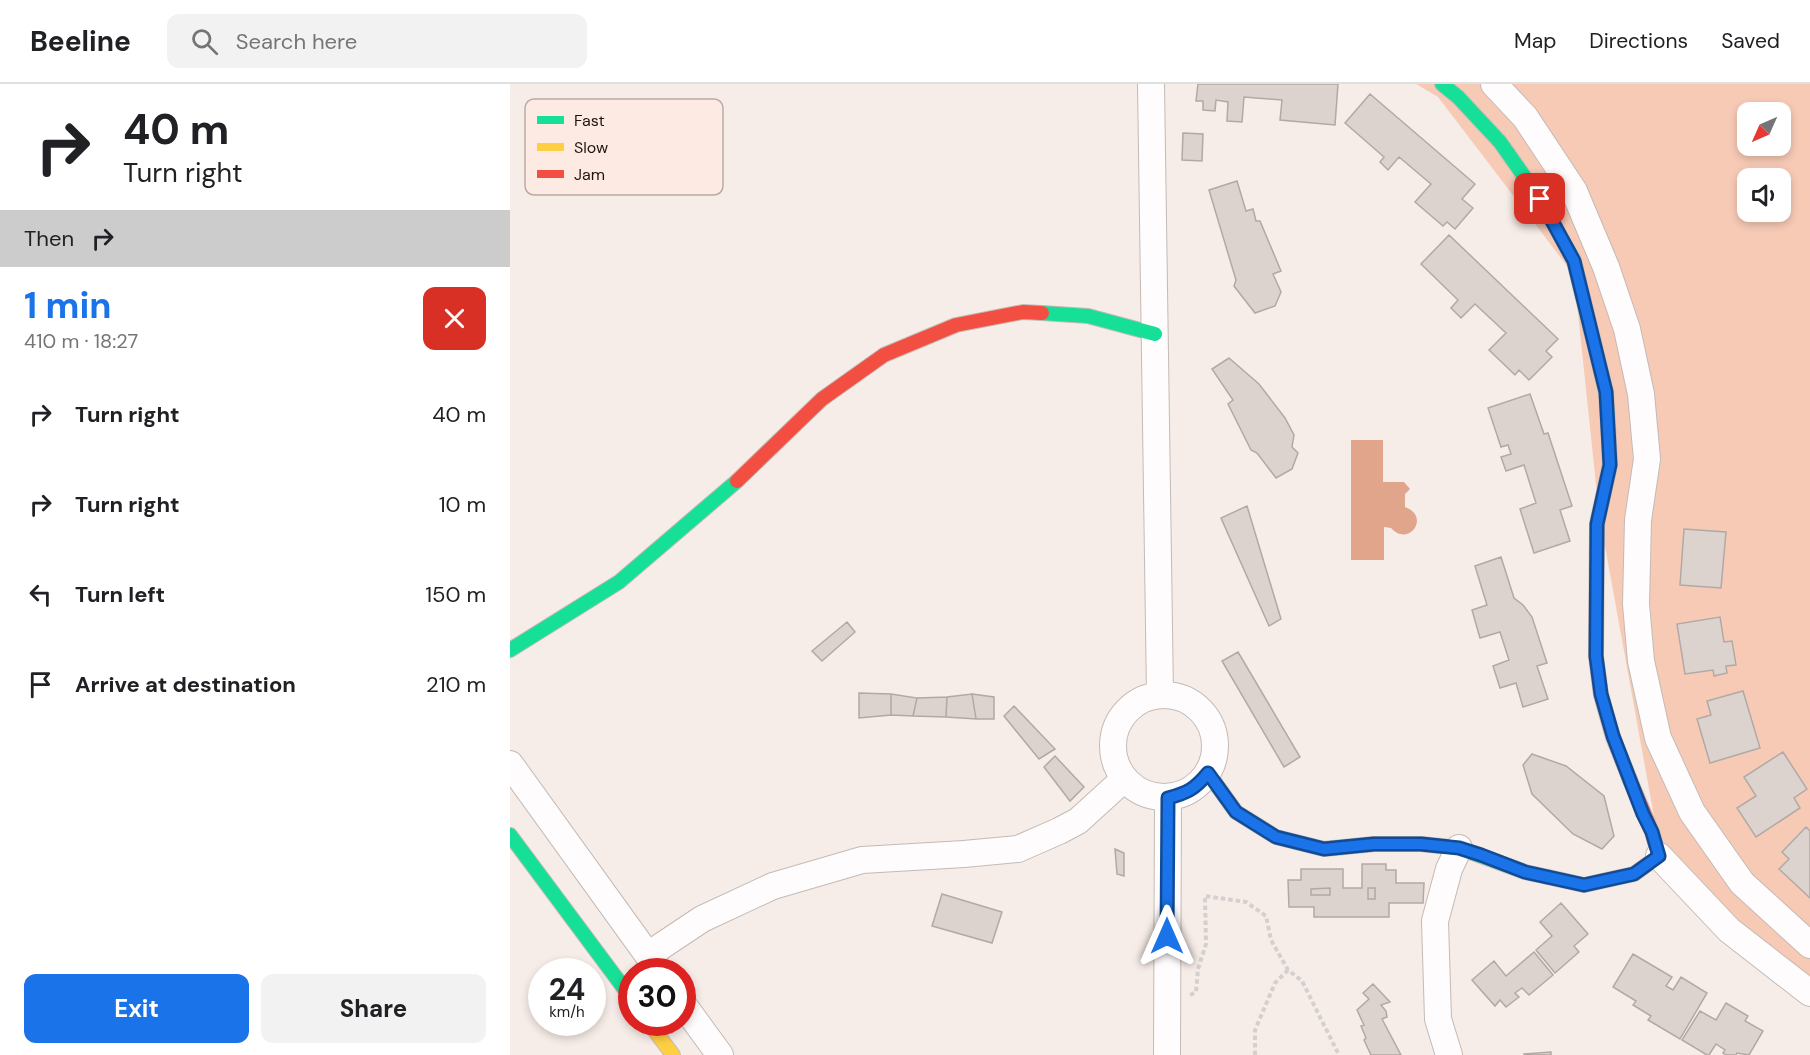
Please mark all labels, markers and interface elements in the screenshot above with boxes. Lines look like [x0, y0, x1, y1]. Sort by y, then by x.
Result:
search box [167, 14, 587, 68]
text: Beeline [30, 23, 131, 60]
icon: search [188, 25, 221, 58]
text: Search here [236, 27, 357, 56]
text: Map [1514, 27, 1556, 55]
text: Directions [1589, 27, 1688, 55]
text: Saved [1721, 27, 1780, 55]
legend [525, 99, 723, 195]
text: 40 m [123, 102, 229, 157]
north arrow [1737, 102, 1791, 156]
map controls [1737, 102, 1791, 222]
icon: right [24, 108, 102, 186]
text: Fast [574, 110, 605, 131]
text: Slow [574, 137, 608, 158]
text: Turn right [123, 155, 243, 190]
text: Jam [574, 164, 605, 185]
button: sound [1737, 168, 1791, 222]
pin [1514, 173, 1565, 224]
icon: arrive [1523, 182, 1556, 215]
icon: right [86, 222, 119, 255]
text: Then [24, 224, 74, 253]
text: 1 min [24, 282, 112, 329]
button: close [423, 287, 486, 350]
text: 410 m · 18:27 [24, 328, 138, 354]
icon: right [24, 398, 57, 431]
text: Turn right [75, 400, 180, 429]
text: 40 m [432, 400, 486, 429]
icon: right [24, 488, 57, 521]
text: Turn right [75, 490, 180, 519]
text: 10 m [439, 490, 486, 519]
icon: left [24, 578, 57, 611]
text: Turn left [75, 580, 165, 609]
text: 150 m [425, 580, 486, 609]
icon: arrive [24, 668, 57, 701]
text: Arrive at destination [75, 670, 296, 699]
text: 210 m [426, 670, 486, 699]
position arrow [1135, 904, 1199, 968]
speed limit sign: 30 [618, 958, 696, 1036]
text: 24 [549, 970, 585, 1009]
button: Exit [24, 974, 249, 1043]
button: Share [261, 974, 486, 1043]
text: km/h [549, 1002, 585, 1022]

